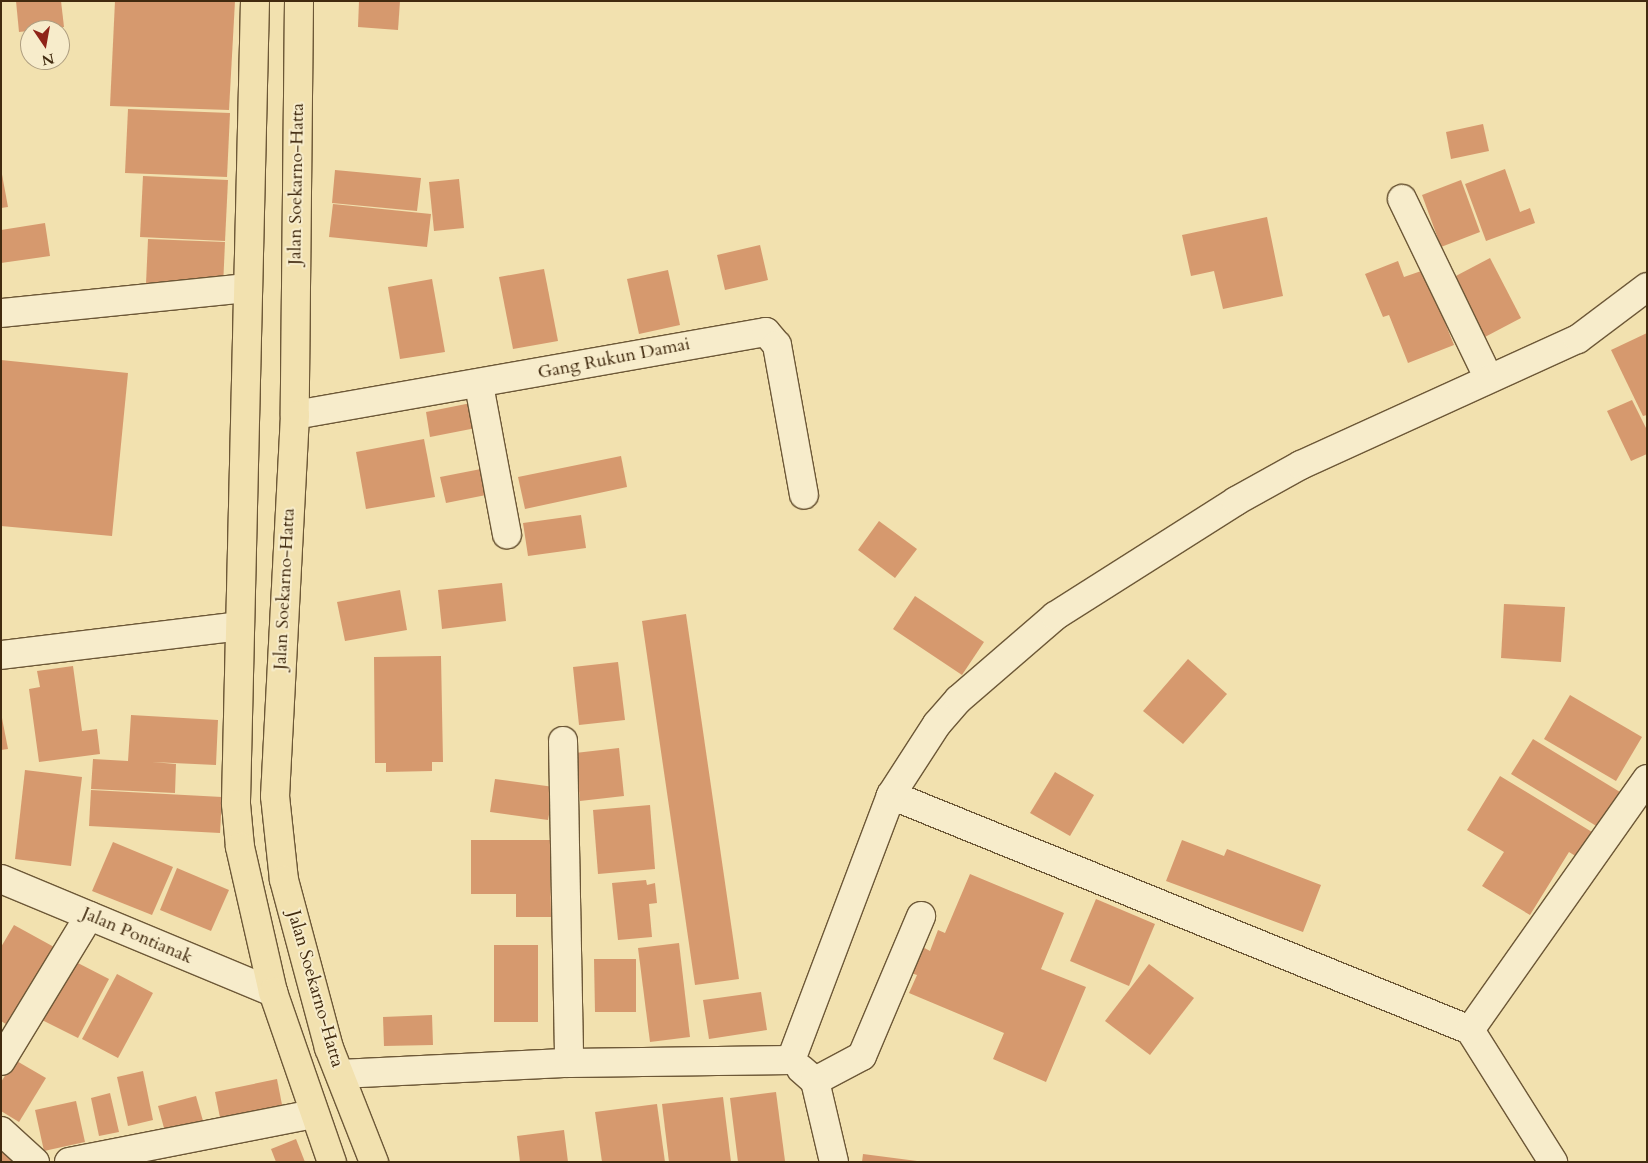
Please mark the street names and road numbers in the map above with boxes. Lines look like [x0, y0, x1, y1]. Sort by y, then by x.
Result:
street label: Jalan Soekarno-Hatta [285, 103, 309, 265]
street label: Gang Rukun Damai [536, 334, 692, 384]
street label: Jalan Soekarno-Hatta [270, 507, 300, 671]
street label: Jalan Pontianak [78, 903, 196, 969]
street label: Jalan Soekarno-Hatta [282, 908, 348, 1070]

